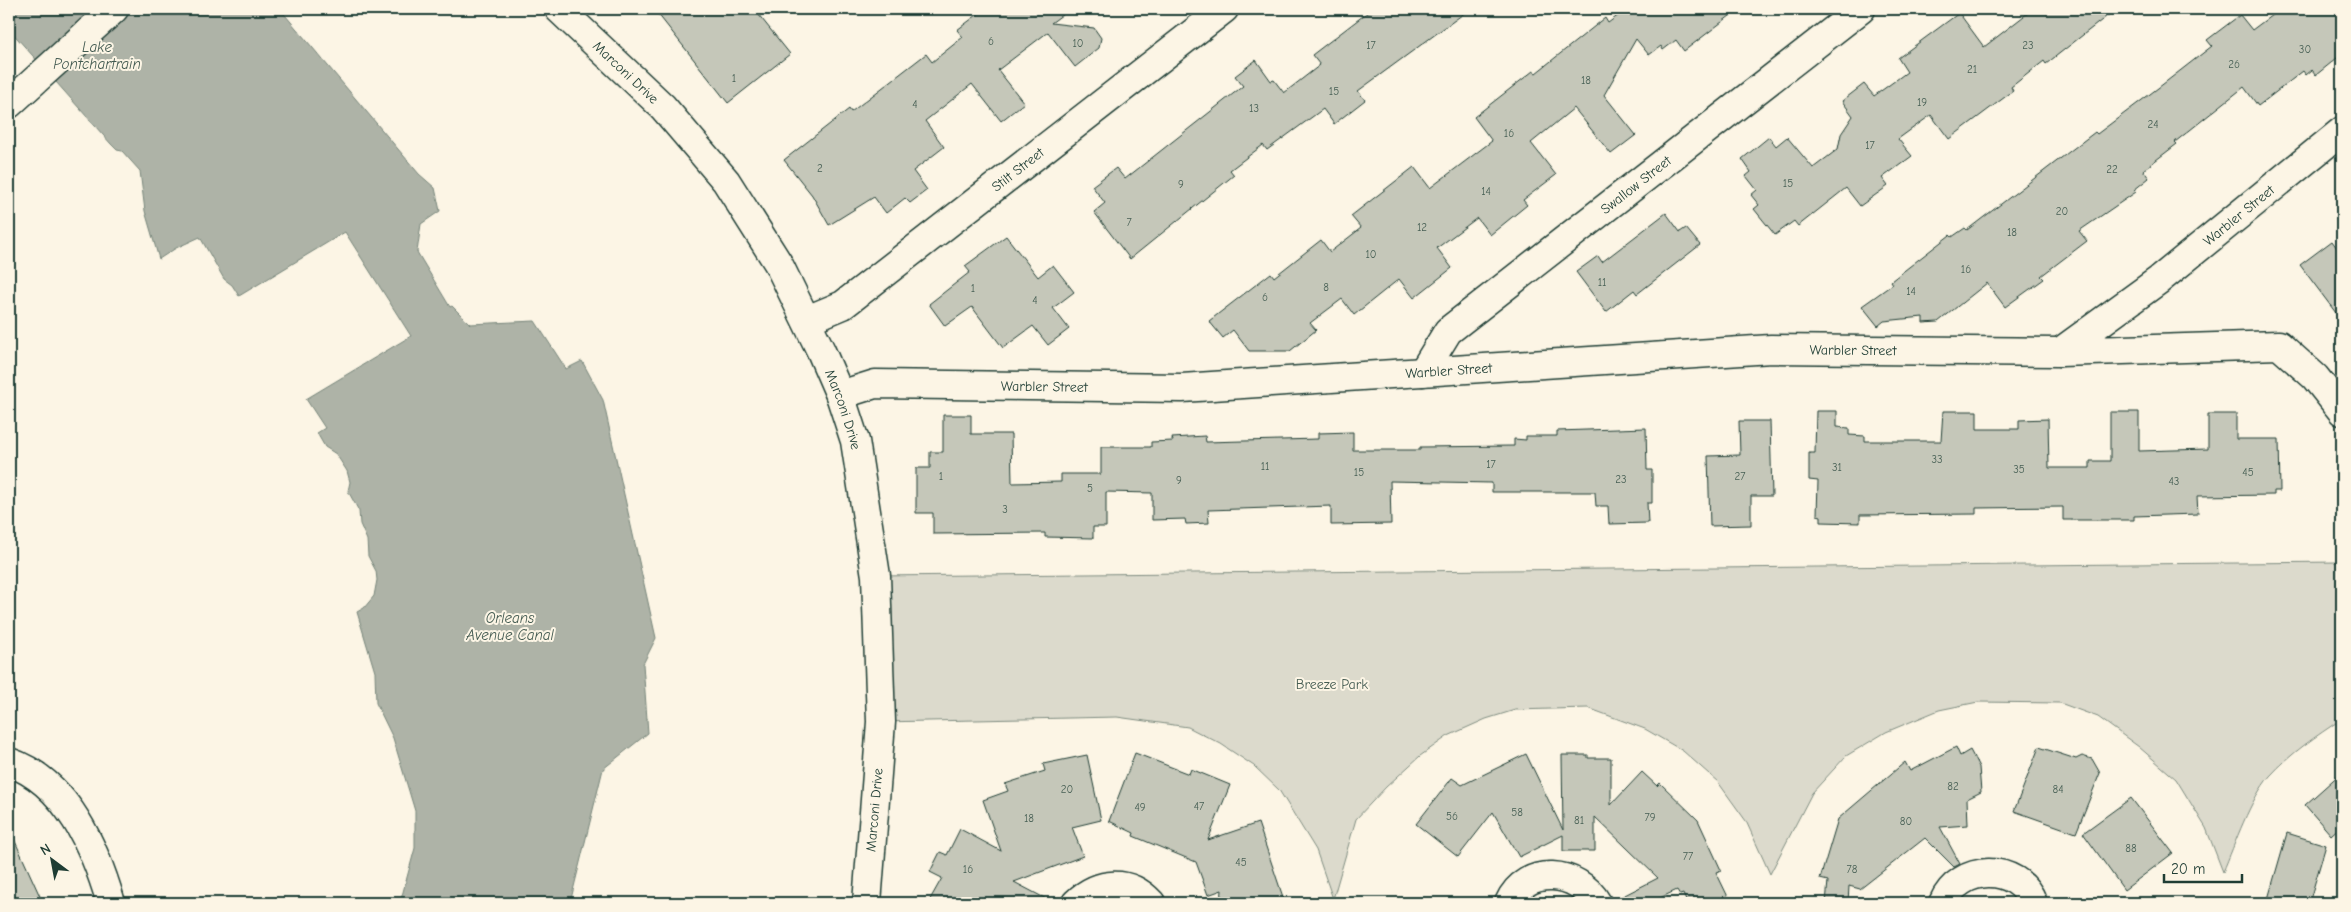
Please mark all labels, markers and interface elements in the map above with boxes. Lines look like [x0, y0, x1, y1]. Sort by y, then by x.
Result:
house number: 6 [988, 35, 994, 48]
street label: Marconi Drive [589, 37, 662, 107]
house number: 10 [1072, 37, 1084, 50]
water label: Lake Pontchartrain [53, 38, 141, 73]
house number: 17 [1366, 39, 1376, 52]
house number: 23 [2022, 39, 2034, 52]
house number: 30 [2299, 43, 2311, 56]
house number: 26 [2228, 58, 2240, 71]
house number: 21 [1967, 63, 1977, 76]
house number: 1 [732, 72, 736, 85]
house number: 18 [1581, 74, 1591, 87]
house number: 15 [1329, 85, 1339, 98]
house number: 19 [1917, 96, 1927, 109]
house number: 4 [912, 98, 918, 111]
house number: 13 [1249, 102, 1259, 115]
house number: 24 [2147, 118, 2159, 131]
house number: 16 [1504, 127, 1514, 140]
house number: 17 [1865, 139, 1875, 152]
street label: Stilt Street [988, 144, 1048, 195]
street label: Swallow Street [1597, 152, 1675, 218]
house number: 2 [817, 162, 823, 175]
house number: 22 [2106, 163, 2118, 176]
house number: 15 [1783, 177, 1793, 190]
house number: 9 [1178, 178, 1184, 191]
street label: Warbler Street [2200, 181, 2279, 250]
house number: 14 [1481, 185, 1491, 198]
house number: 20 [2056, 205, 2068, 218]
house number: 7 [1126, 216, 1132, 229]
house number: 12 [1417, 221, 1427, 234]
house number: 18 [2007, 226, 2017, 239]
house number: 10 [1365, 248, 1377, 261]
house number: 16 [1961, 263, 1971, 276]
house number: 11 [1598, 276, 1606, 289]
house number: 8 [1323, 281, 1329, 294]
house number: 1 [971, 282, 975, 295]
house number: 14 [1906, 285, 1916, 298]
house number: 6 [1262, 291, 1268, 304]
house number: 4 [1032, 294, 1038, 307]
street label: Warbler Street [1809, 341, 1898, 359]
street label: Warbler Street [1405, 359, 1494, 382]
street label: Marconi Drive [821, 367, 864, 451]
street label: Warbler Street [1001, 378, 1089, 396]
house number: 33 [1931, 453, 1943, 466]
house number: 17 [1486, 458, 1496, 471]
house number: 11 [1261, 460, 1269, 473]
house number: 31 [1832, 461, 1842, 474]
house number: 35 [2013, 463, 2025, 476]
house number: 15 [1354, 466, 1364, 479]
house number: 45 [2242, 466, 2254, 479]
house number: 1 [939, 470, 943, 483]
house number: 27 [1735, 470, 1745, 483]
house number: 23 [1615, 473, 1627, 486]
house number: 9 [1176, 474, 1182, 487]
house number: 43 [2169, 475, 2179, 488]
house number: 5 [1087, 482, 1093, 495]
house number: 3 [1002, 503, 1008, 516]
water label: Orleans Avenue Canal [465, 609, 554, 644]
park label: Breeze Park [1296, 676, 1368, 693]
street label: Marconi Drive [862, 767, 887, 853]
house number: 82 [1947, 780, 1959, 793]
house number: 20 [1061, 783, 1073, 796]
house number: 84 [2053, 783, 2064, 796]
house number: 47 [1194, 800, 1204, 813]
house number: 49 [1134, 801, 1146, 814]
house number: 58 [1511, 806, 1523, 819]
house number: 56 [1446, 810, 1458, 823]
house number: 79 [1644, 811, 1656, 824]
house number: 18 [1024, 812, 1034, 825]
house number: 81 [1574, 814, 1584, 827]
house number: 80 [1900, 815, 1912, 828]
north arrow [28, 834, 78, 884]
text: N [37, 840, 54, 859]
house number: 88 [2125, 842, 2137, 855]
house number: 77 [1683, 850, 1693, 863]
scale bar [2164, 852, 2241, 884]
house number: 45 [1235, 856, 1247, 869]
text: 20 m [2171, 860, 2205, 878]
house number: 16 [963, 863, 973, 876]
house number: 78 [1847, 863, 1858, 876]

